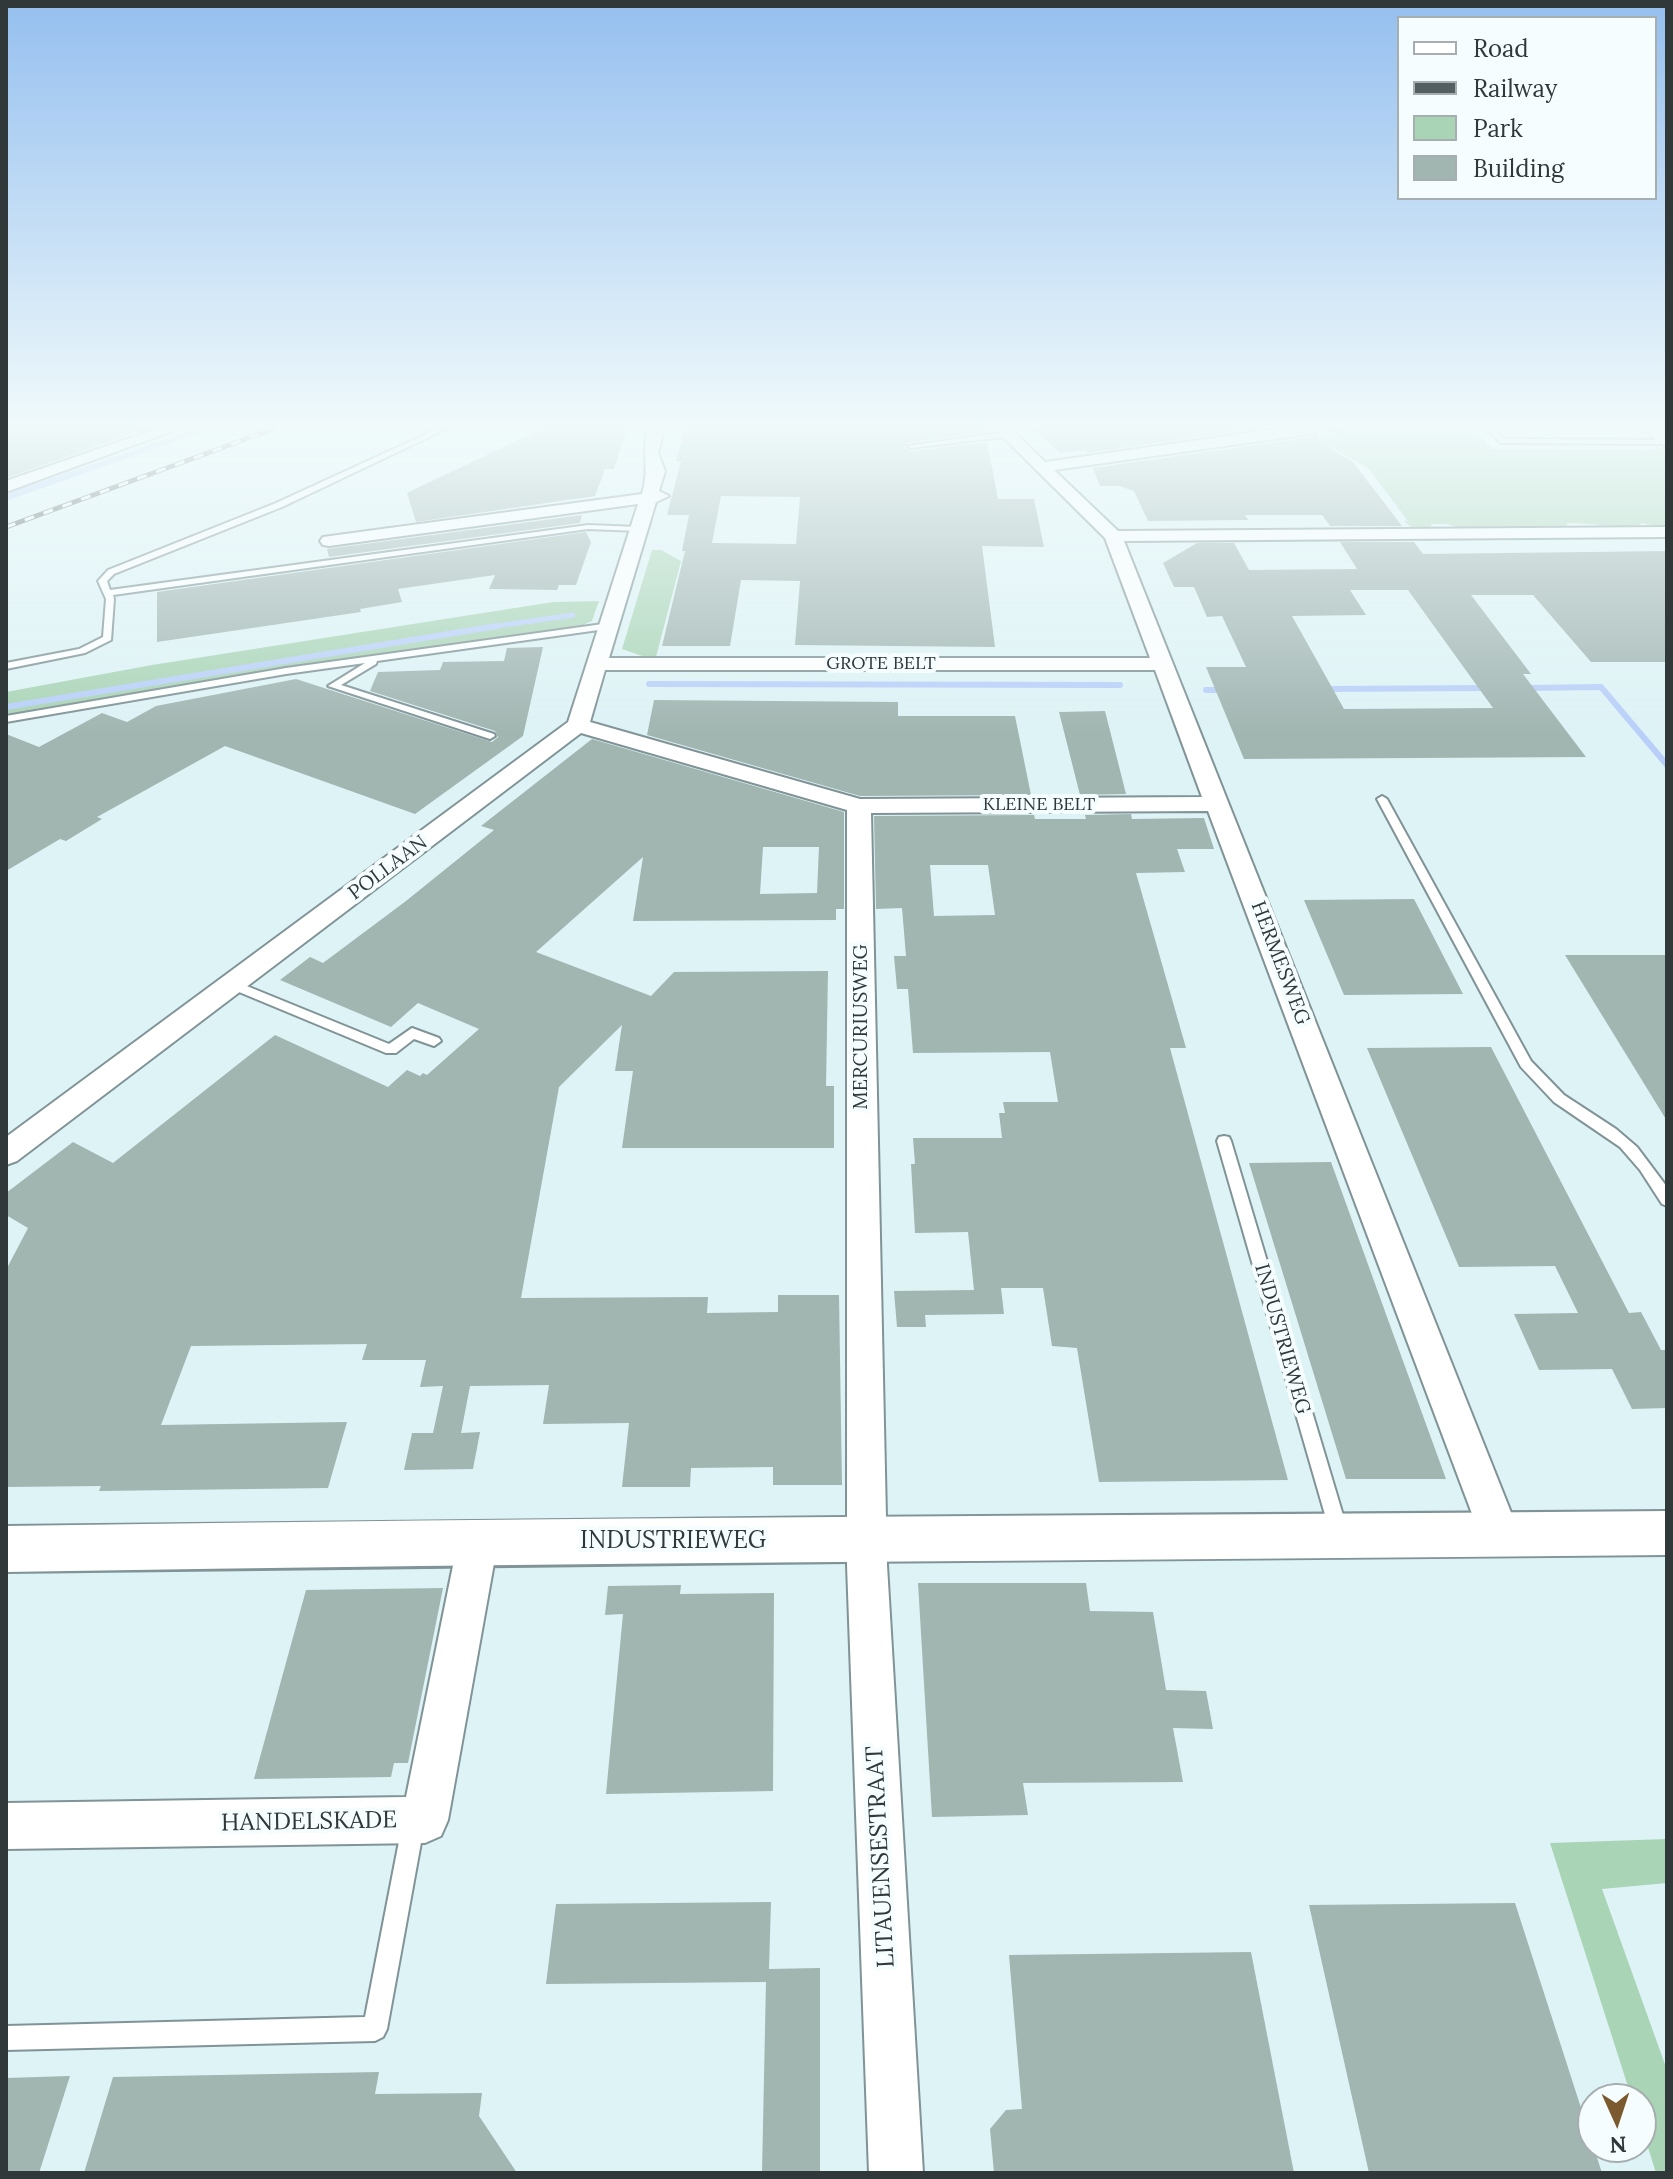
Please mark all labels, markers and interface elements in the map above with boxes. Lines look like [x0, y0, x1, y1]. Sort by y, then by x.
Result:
legend [1397, 16, 1657, 200]
text: Road [1473, 33, 1529, 64]
text: Railway [1473, 73, 1557, 104]
text: Park [1473, 113, 1523, 144]
text: Building [1473, 153, 1564, 184]
street label: GROTE BELT [826, 653, 936, 675]
street label: KLEINE BELT [983, 794, 1095, 816]
street label: POLLAAN [344, 831, 432, 905]
street label: HERMESWEG [1245, 898, 1315, 1028]
street label: MERCURIUSWEG [849, 944, 873, 1110]
street label: INDUSTRIEWEG [1249, 1261, 1315, 1417]
street label: INDUSTRIEWEG [580, 1527, 766, 1555]
street label: LITAUENSESTRAAT [861, 1745, 901, 1969]
street label: HANDELSKADE [221, 1806, 397, 1838]
north arrow [1577, 2083, 1657, 2163]
text: N [1609, 2131, 1627, 2159]

